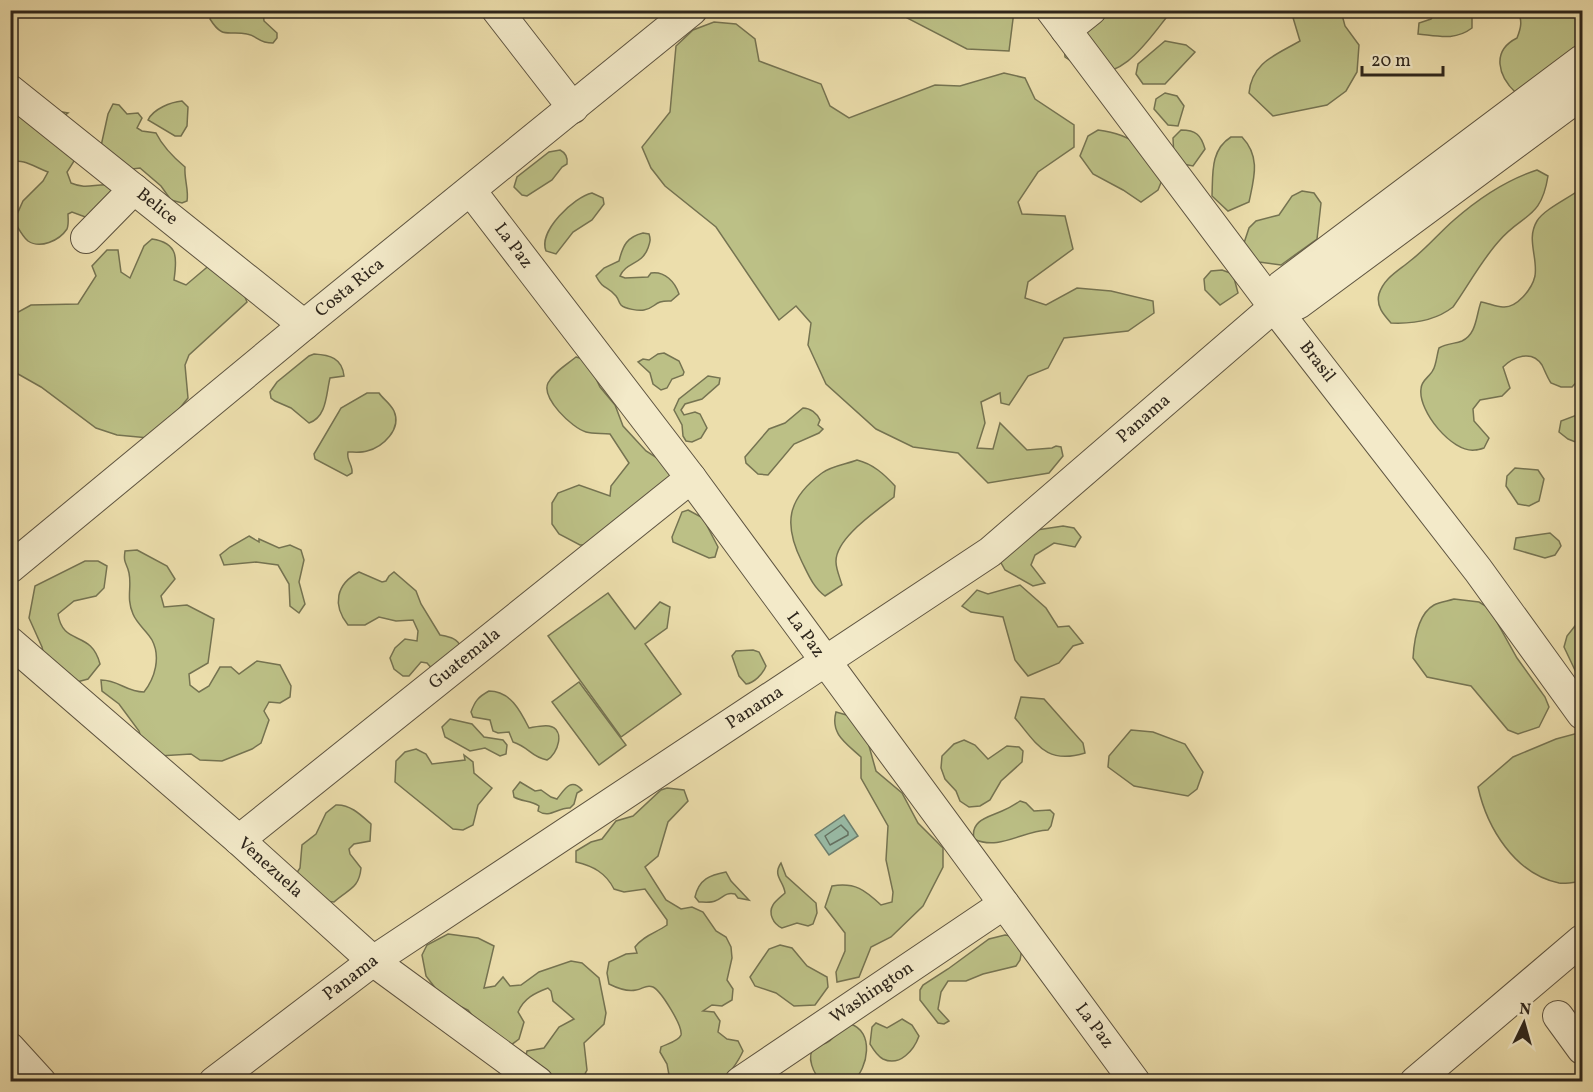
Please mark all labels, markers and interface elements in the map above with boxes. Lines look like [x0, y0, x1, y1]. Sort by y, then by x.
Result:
scale bar [1362, 39, 1443, 77]
text: 20 m [1371, 49, 1411, 74]
street label: Belice [131, 182, 183, 232]
street label: La Paz [488, 218, 538, 274]
street label: Costa Rica [310, 252, 390, 324]
street label: Brasil [1293, 336, 1341, 388]
street label: Panama [1112, 389, 1176, 449]
street label: La Paz [780, 607, 830, 663]
street label: Guatemala [424, 622, 506, 696]
street label: Panama [721, 680, 789, 736]
street label: Venezuela [232, 832, 308, 904]
street label: Panama [318, 949, 384, 1007]
street label: Washington [825, 956, 919, 1030]
north arrow [1494, 993, 1554, 1053]
street label: La Paz [1069, 998, 1119, 1054]
text: N [1518, 999, 1532, 1022]

